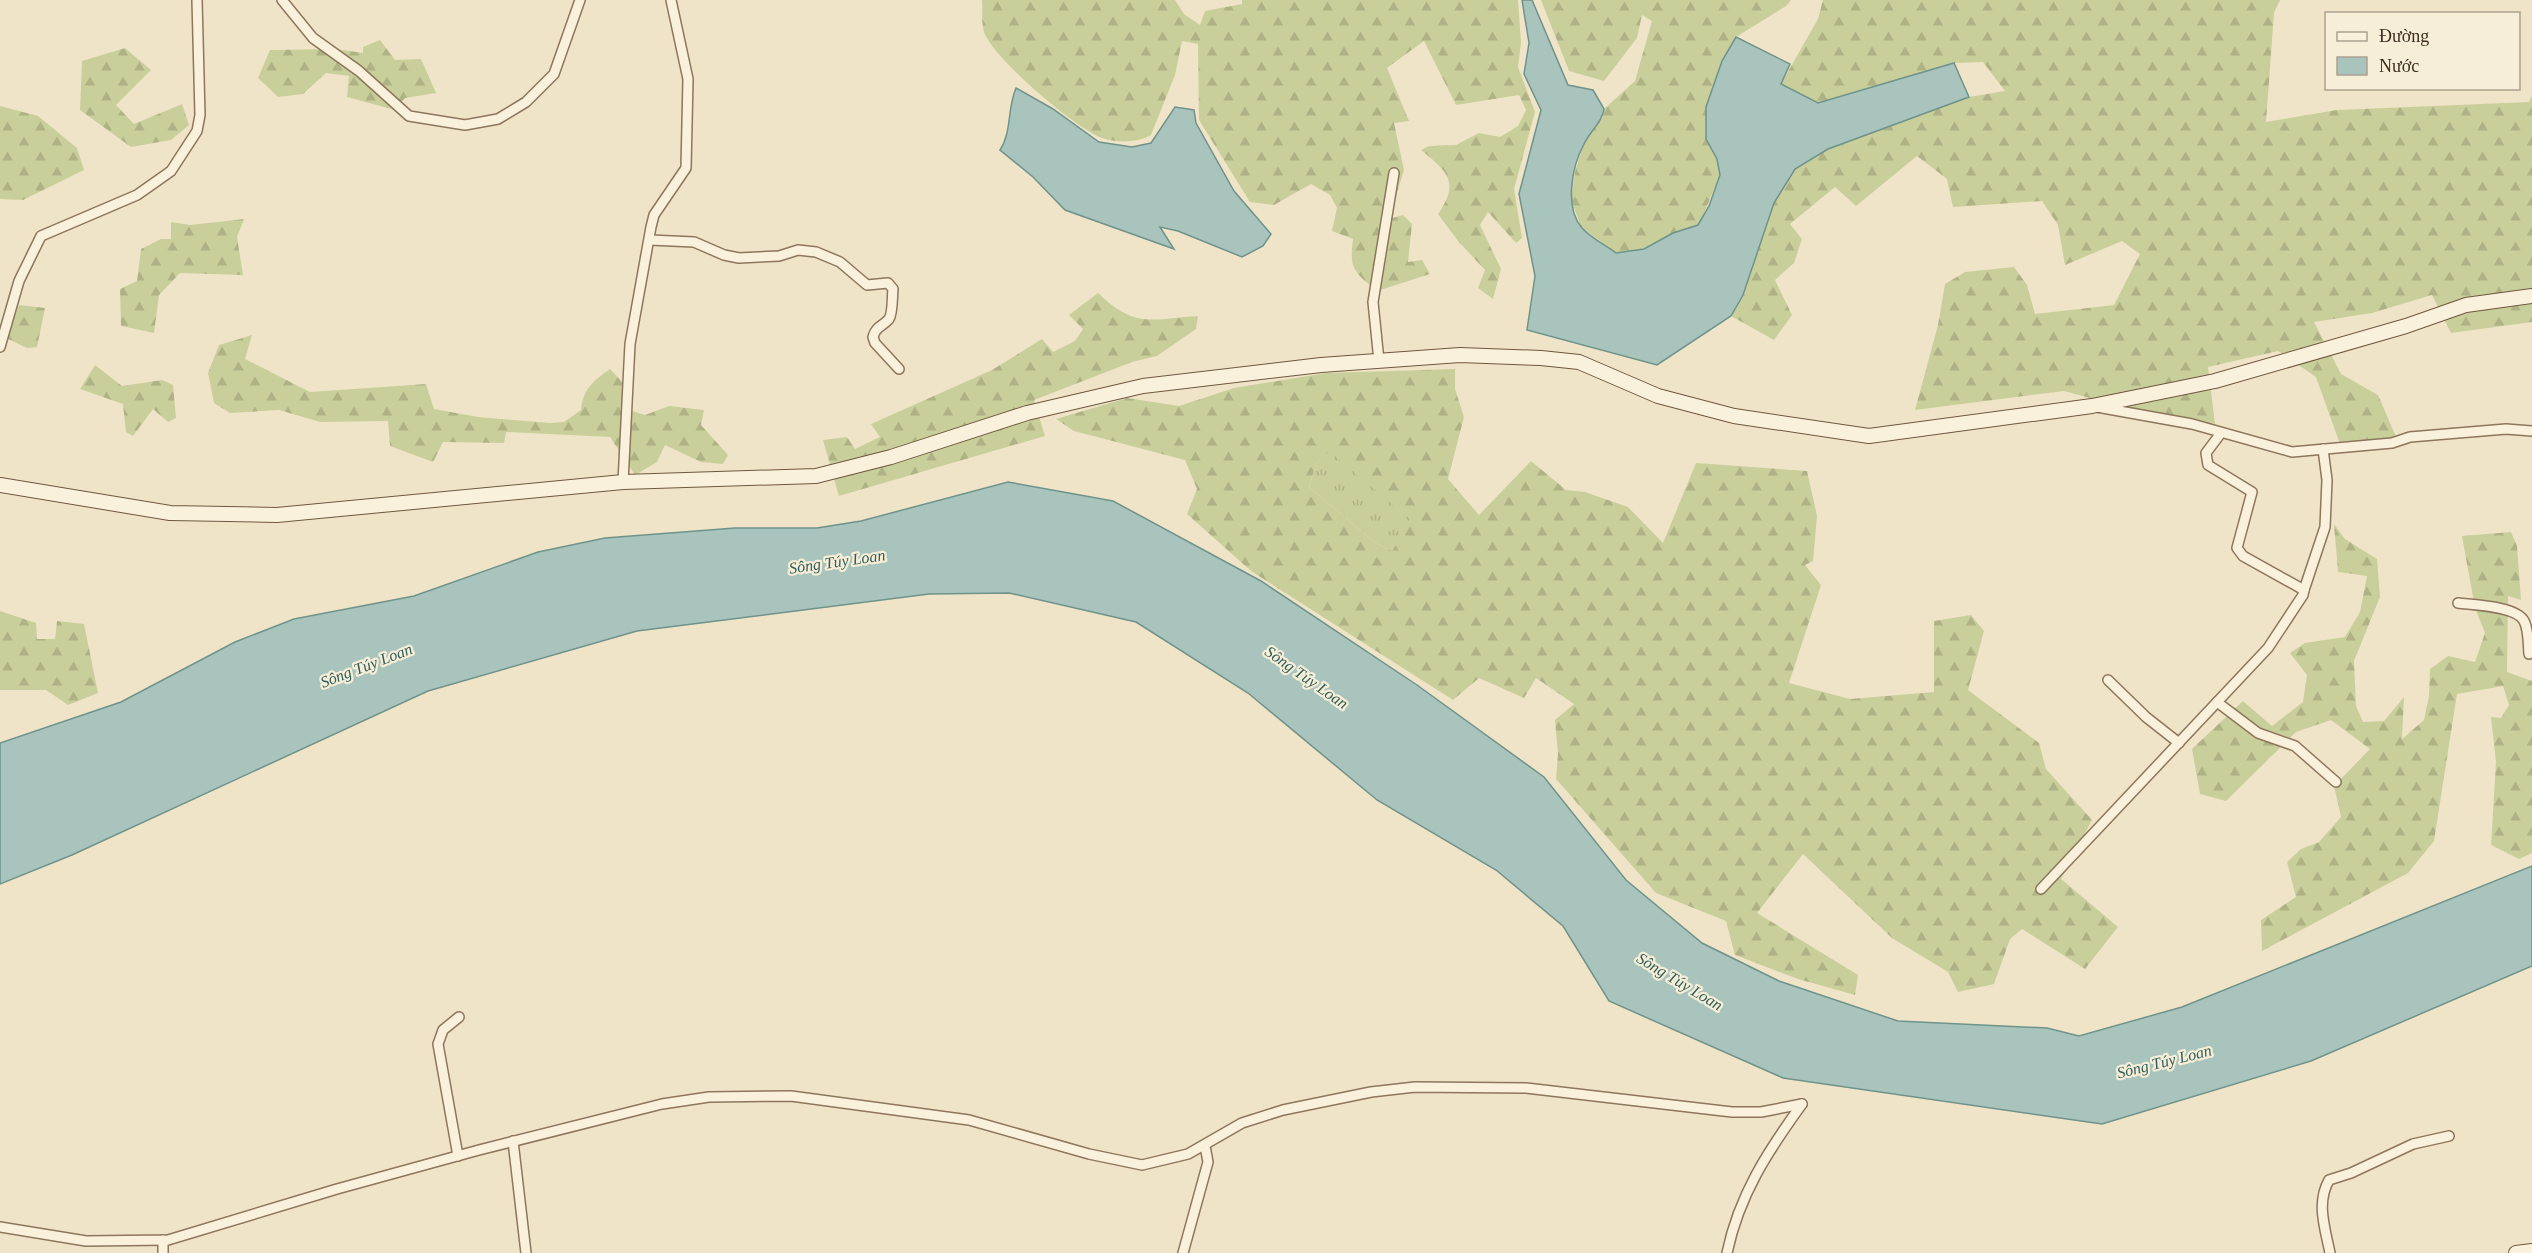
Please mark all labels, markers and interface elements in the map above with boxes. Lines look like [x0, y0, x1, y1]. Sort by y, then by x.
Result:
legend [2325, 12, 2520, 90]
text: Đường [2379, 26, 2429, 46]
text: Nước [2379, 56, 2419, 76]
water label: Sông Túy Loan [788, 546, 886, 578]
water label: Sông Túy Loan [318, 640, 415, 692]
water label: Sông Túy Loan [1262, 643, 1351, 713]
water label: Sông Túy Loan [1633, 949, 1726, 1015]
water label: Sông Túy Loan [2115, 1042, 2213, 1082]

